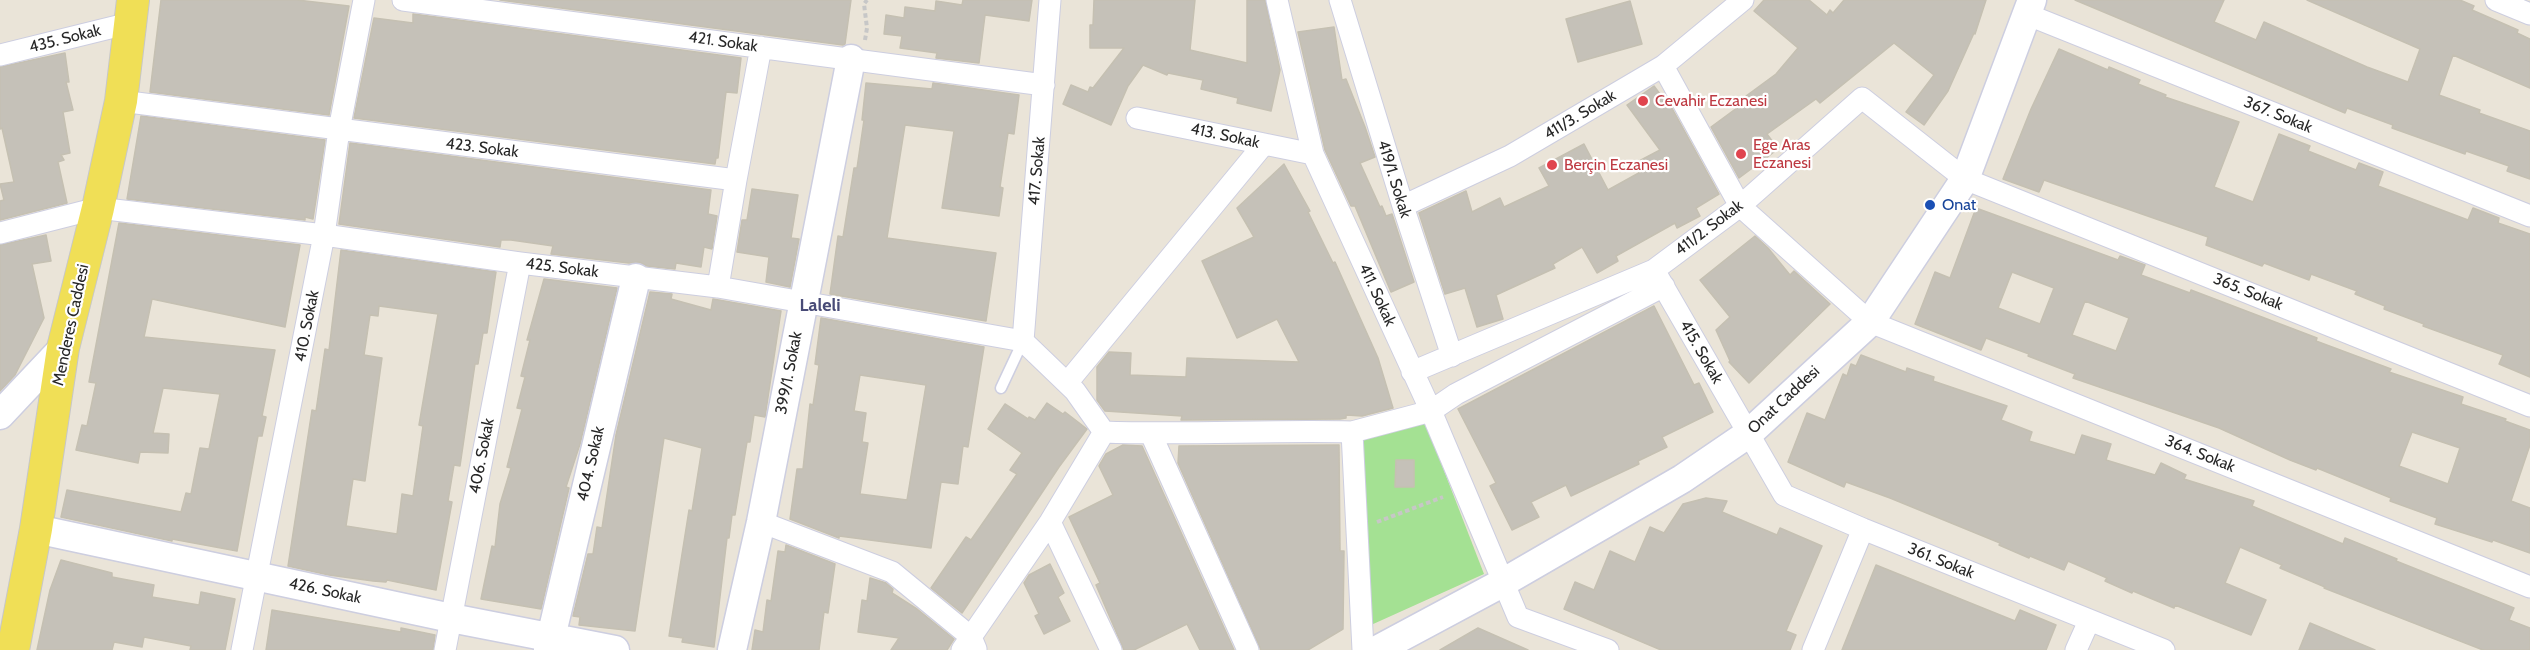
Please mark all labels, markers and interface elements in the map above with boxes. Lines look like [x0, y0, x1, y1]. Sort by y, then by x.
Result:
street label: 435. Sokak [27, 21, 103, 57]
street label: 421. Sokak [687, 28, 759, 56]
street label: 411/3. Sokak [1541, 86, 1619, 144]
place label: Cevahir Eczanesi [1655, 91, 1767, 111]
street label: 367. Sokak [2241, 93, 2315, 137]
marker: Cevahir Eczanesi [1636, 94, 1650, 108]
street label: 413. Sokak [1189, 119, 1261, 153]
street label: 423. Sokak [444, 134, 520, 162]
place label: Ege Aras Eczanesi [1753, 135, 1811, 173]
street label: 417. Sokak [1024, 136, 1050, 206]
street label: 419/1. Sokak [1373, 138, 1415, 220]
marker: Ege Aras Eczanesi [1734, 147, 1748, 161]
place label: Berçin Eczanesi [1564, 155, 1668, 175]
marker: Berçin Eczanesi [1545, 158, 1559, 172]
place label: Onat [1942, 195, 1976, 215]
street label: 411/2. Sokak [1671, 196, 1747, 260]
marker: Onat [1923, 198, 1937, 212]
street label: 425. Sokak [524, 254, 600, 282]
street label: 411. Sokak [1354, 261, 1400, 329]
street label: Menderes Caddesi [49, 262, 93, 388]
street label: 365. Sokak [2210, 269, 2286, 315]
street label: 410. Sokak [291, 289, 323, 363]
district label: Laleli [800, 295, 840, 317]
street label: 415. Sokak [1675, 317, 1727, 387]
street label: 399/1. Sokak [772, 330, 806, 416]
street label: Onat Caddesi [1744, 362, 1824, 438]
street label: 406. Sokak [465, 417, 499, 495]
street label: 404. Sokak [573, 425, 609, 503]
street label: 364. Sokak [2162, 431, 2238, 477]
street label: 361. Sokak [1905, 539, 1977, 583]
street label: 426. Sokak [287, 574, 363, 608]

